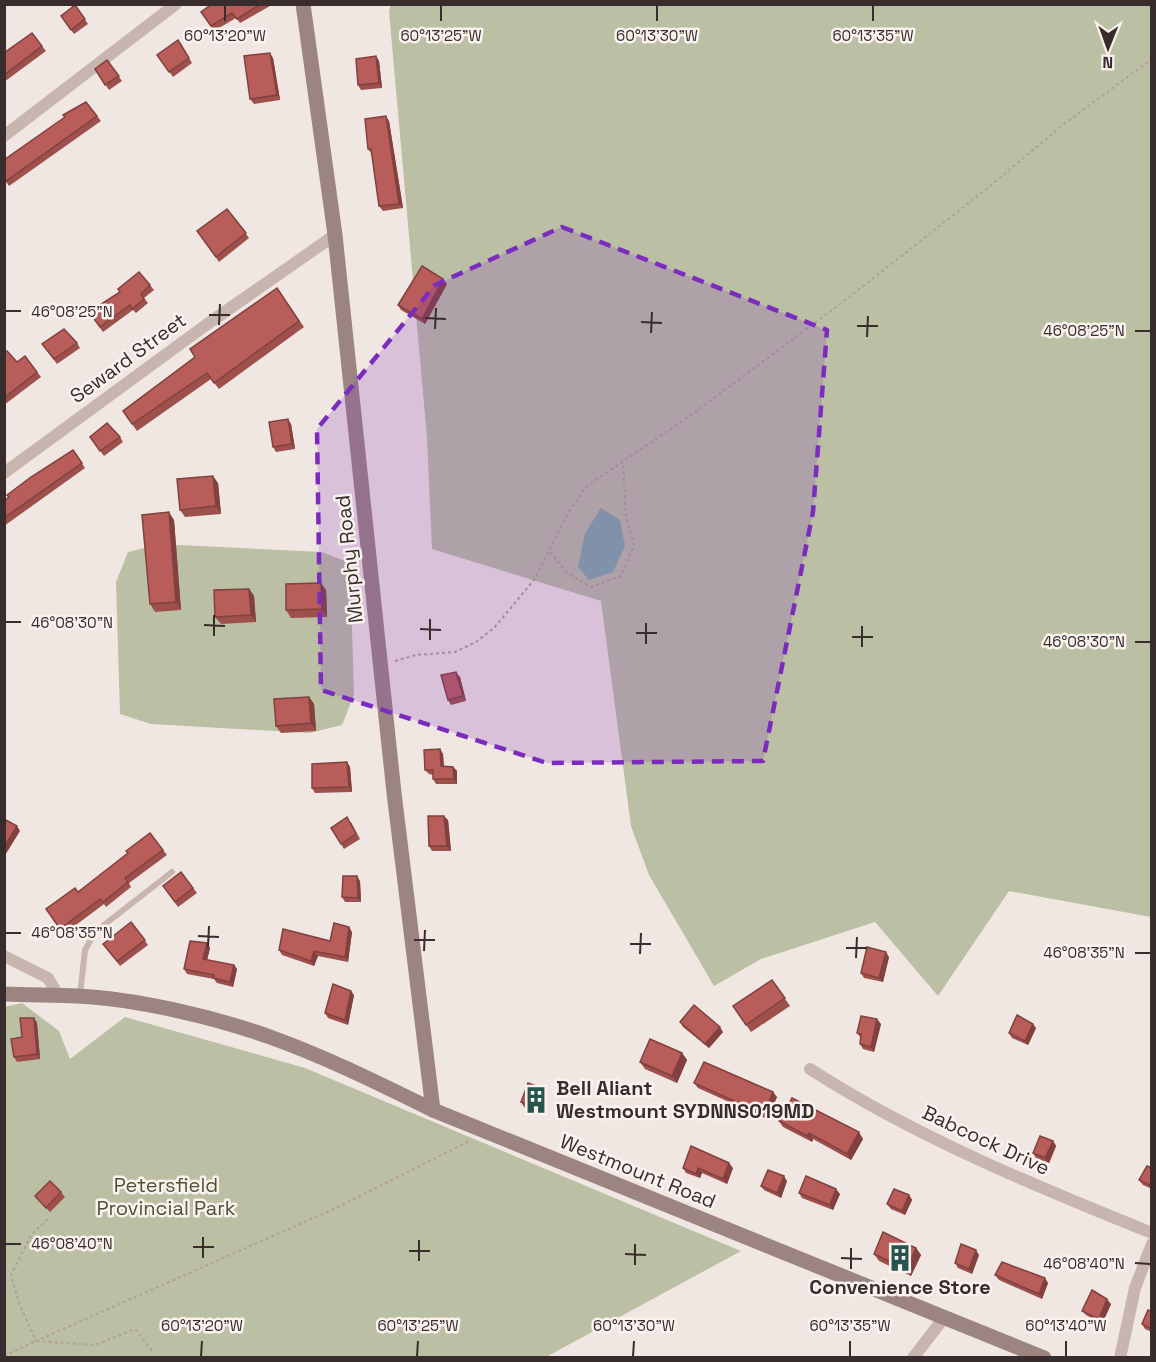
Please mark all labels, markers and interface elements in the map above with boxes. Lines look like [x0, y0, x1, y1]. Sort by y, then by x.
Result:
north arrow [1078, 18, 1138, 78]
text: 60°13'20"W [184, 26, 266, 45]
text: 60°13'25"W [400, 26, 482, 45]
text: 60°13'30"W [616, 26, 698, 45]
text: 60°13'35"W [832, 26, 914, 45]
text: N [1102, 52, 1113, 73]
text: 46°08'25"N [31, 302, 113, 321]
street label: Seward Street [65, 307, 191, 409]
text: 46°08'25"N [1043, 321, 1125, 340]
street label: Murphy Road [329, 494, 369, 624]
text: 46°08'30"N [31, 613, 113, 632]
text: 46°08'30"N [1043, 632, 1125, 651]
text: 46°08'35"N [31, 923, 113, 942]
text: 46°08'35"N [1043, 943, 1125, 962]
place label: Bell Aliant Westmount SYDNNS019MD [556, 1075, 814, 1124]
building icon: Bell Aliant Westmount SYDNNS019MD [521, 1085, 551, 1115]
street label: Babcock Drive [918, 1099, 1054, 1181]
street label: Westmount Road [556, 1128, 720, 1214]
park label: Petersfield Provincial Park [96, 1172, 236, 1221]
text: 46°08'40"N [31, 1234, 113, 1253]
building icon: Convenience Store [885, 1243, 915, 1273]
text: 46°08'40"N [1043, 1254, 1125, 1273]
place label: Convenience Store [809, 1274, 991, 1300]
text: 60°13'20"W [161, 1316, 243, 1335]
text: 60°13'25"W [377, 1316, 459, 1335]
text: 60°13'30"W [593, 1316, 675, 1335]
text: 60°13'35"W [809, 1316, 891, 1335]
text: 60°13'40"W [1025, 1316, 1107, 1335]

